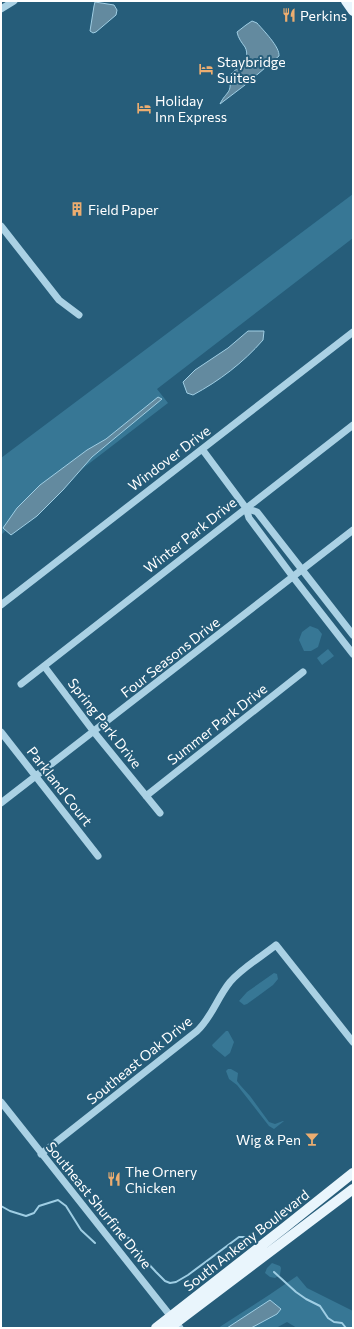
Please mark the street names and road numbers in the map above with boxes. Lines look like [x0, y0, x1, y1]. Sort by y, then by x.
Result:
street label: Windover Drive [125, 422, 213, 494]
street label: Winter Park Drive [140, 494, 240, 576]
street label: Four Seasons Drive [117, 613, 223, 701]
street label: Spring Park Drive [65, 675, 145, 771]
street label: Summer Park Drive [164, 680, 270, 768]
street label: Parkland Court [24, 743, 96, 829]
street label: Southeast Oak Drive [83, 1012, 195, 1108]
street label: Southeast Shurfine Drive [43, 1138, 155, 1272]
street label: South Ankeny Boulevard [180, 1186, 312, 1294]

